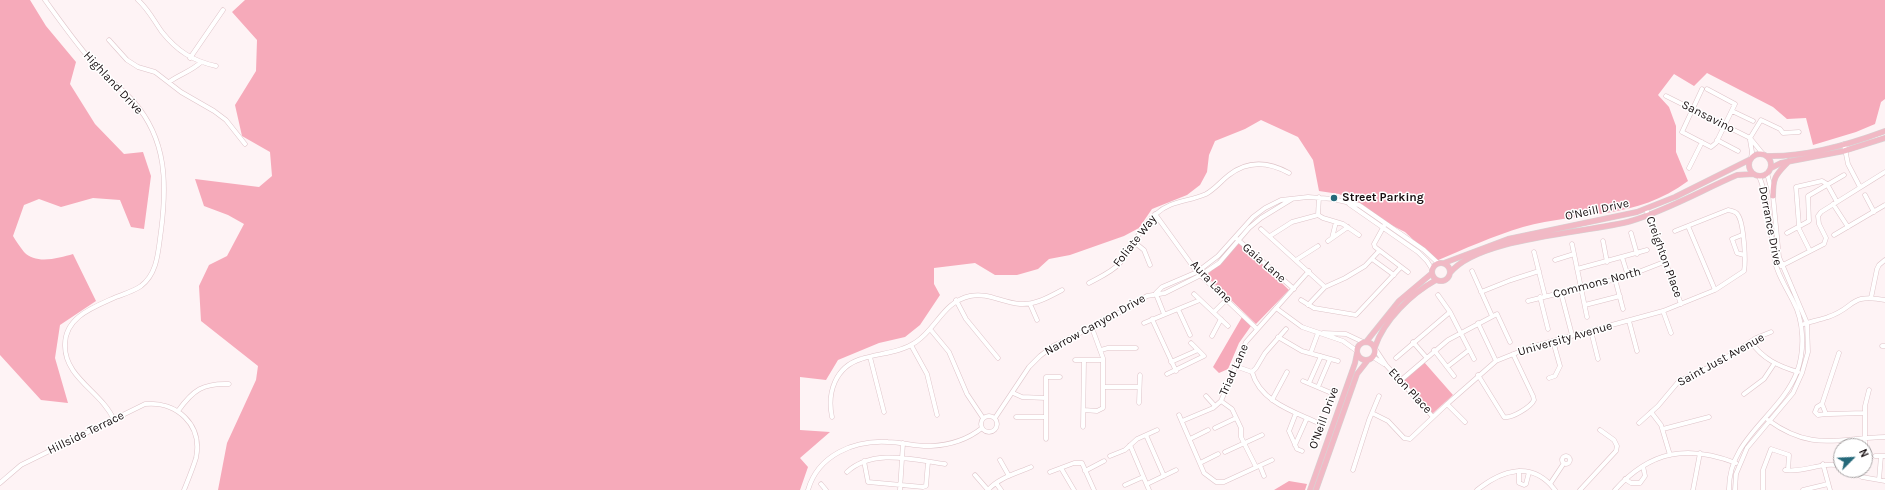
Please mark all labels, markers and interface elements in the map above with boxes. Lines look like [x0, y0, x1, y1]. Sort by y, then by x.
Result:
street label: Highland Drive [80, 49, 146, 117]
street label: Sansavino [1679, 98, 1737, 136]
street label: Dorrance Drive [1755, 185, 1785, 267]
place label: Street Parking [1342, 191, 1424, 205]
marker: Street Parking [1329, 193, 1339, 203]
street label: O'Neill Drive [1564, 196, 1630, 224]
street label: Foliate Way [1110, 212, 1160, 270]
street label: Creighton Place [1643, 214, 1685, 300]
street label: Gaia Lane [1239, 240, 1289, 286]
street label: Aura Lane [1187, 258, 1235, 306]
street label: Commons North [1552, 264, 1642, 302]
street label: Narrow Canyon Drive [1042, 291, 1148, 359]
street label: University Avenue [1516, 319, 1614, 359]
street label: Saint Just Avenue [1675, 330, 1767, 390]
street label: Triad Lane [1216, 342, 1252, 398]
street label: Eton Place [1385, 365, 1435, 417]
street label: O'Neill Drive [1306, 385, 1342, 451]
street label: Hillside Terrace [45, 408, 127, 458]
north arrow [1833, 438, 1873, 478]
text: N [1856, 447, 1871, 460]

